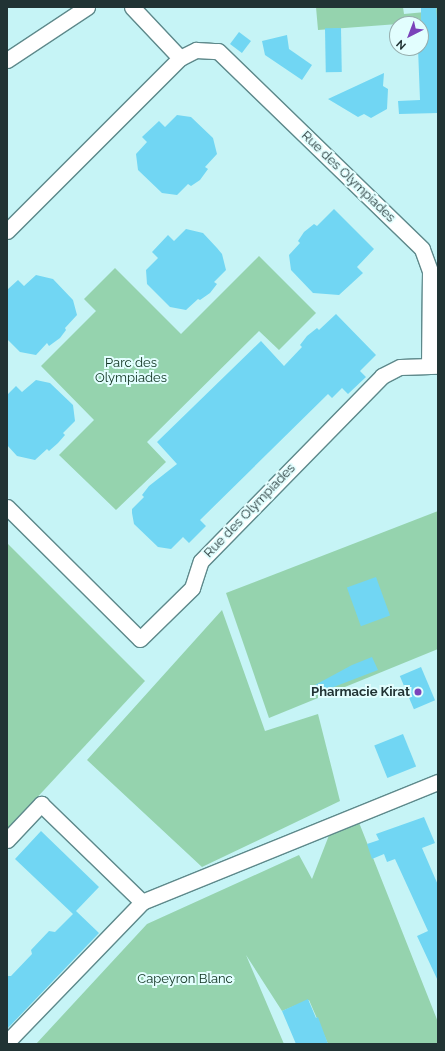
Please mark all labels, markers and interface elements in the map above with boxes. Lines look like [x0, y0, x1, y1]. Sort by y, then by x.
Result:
north arrow [389, 16, 429, 56]
text: N [394, 37, 409, 52]
street label: Rue des Olympiades [298, 128, 398, 226]
park label: Parc des Olympiades [95, 356, 167, 387]
street label: Rue des Olympiades [201, 461, 299, 561]
place label: Pharmacie Kirat [311, 684, 410, 700]
marker: Pharmacie Kirat [413, 687, 423, 697]
park label: Capeyron Blanc [137, 971, 233, 987]

